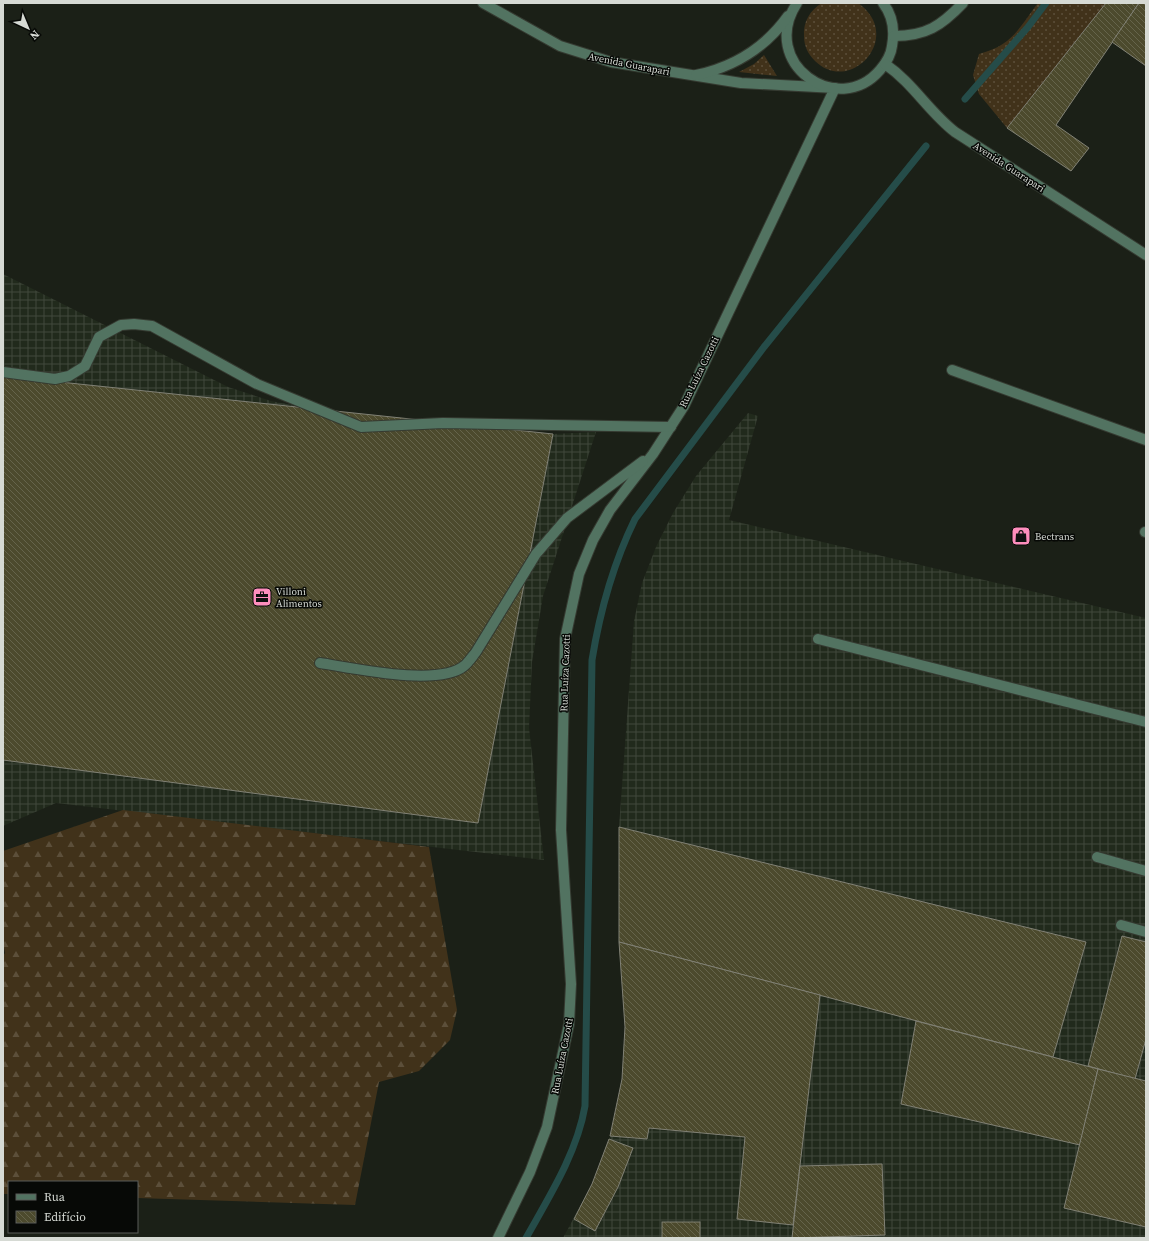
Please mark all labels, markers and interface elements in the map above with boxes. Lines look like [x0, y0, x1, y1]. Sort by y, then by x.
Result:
north arrow [8, 8, 48, 48]
text: N [27, 27, 43, 43]
street label: Avenida Guarapari [587, 50, 671, 78]
street label: Avenida Guarapari [971, 139, 1047, 195]
street label: Rua Luíza Cazotti [676, 334, 722, 409]
shop icon: Bectrans [1010, 525, 1032, 547]
place label: Bectrans [1035, 530, 1074, 543]
place label: Villoni Alimentos [276, 585, 322, 610]
office icon: Villoni Alimentos [251, 586, 273, 608]
street label: Rua Luíza Cazotti [557, 634, 573, 712]
street label: Rua Luíza Cazotti [548, 1017, 576, 1095]
legend [8, 1181, 138, 1233]
text: Rua [44, 1189, 66, 1205]
text: Edifício [44, 1209, 86, 1225]

